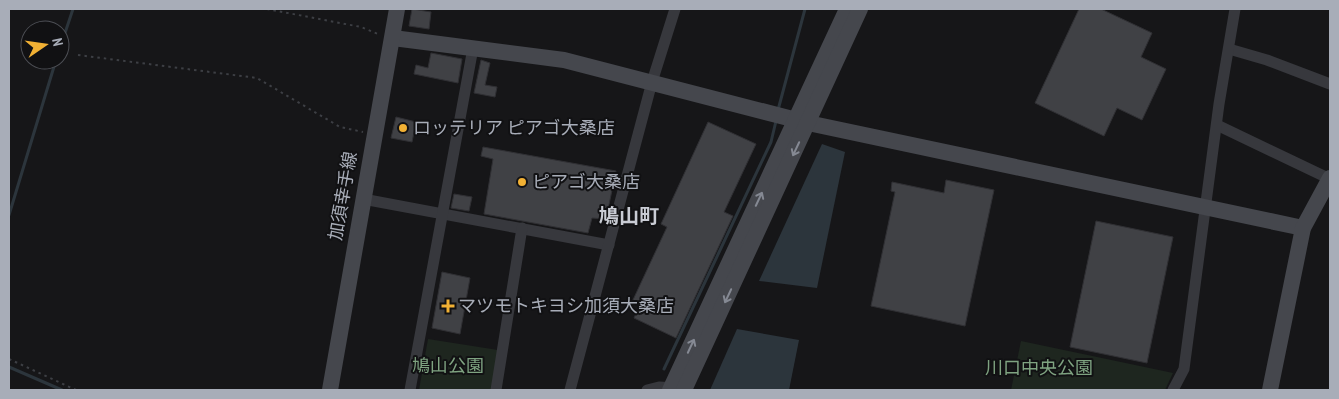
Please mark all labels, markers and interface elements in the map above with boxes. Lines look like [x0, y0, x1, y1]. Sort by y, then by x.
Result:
north arrow [20, 20, 70, 70]
text: N [48, 36, 67, 48]
place label: ロッテリア ピアゴ大桑店 [413, 116, 615, 139]
marker: ロッテリア ピアゴ大桑店 [397, 122, 409, 134]
one-way arrow [791, 141, 801, 156]
street label: 加須幸手線 [323, 150, 362, 242]
place label: ピアゴ大桑店 [532, 170, 640, 193]
marker: ピアゴ大桑店 [516, 176, 528, 188]
one-way arrow [755, 192, 765, 207]
district label: 鳩山町 [599, 203, 659, 229]
one-way arrow [723, 288, 733, 303]
place label: マツモトキヨシ加須大桑店 [458, 294, 674, 317]
marker: マツモトキヨシ加須大桑店 [442, 300, 454, 312]
one-way arrow [686, 339, 696, 354]
park label: 鳩山公園 [412, 354, 484, 377]
park label: 川口中央公園 [985, 356, 1093, 379]

